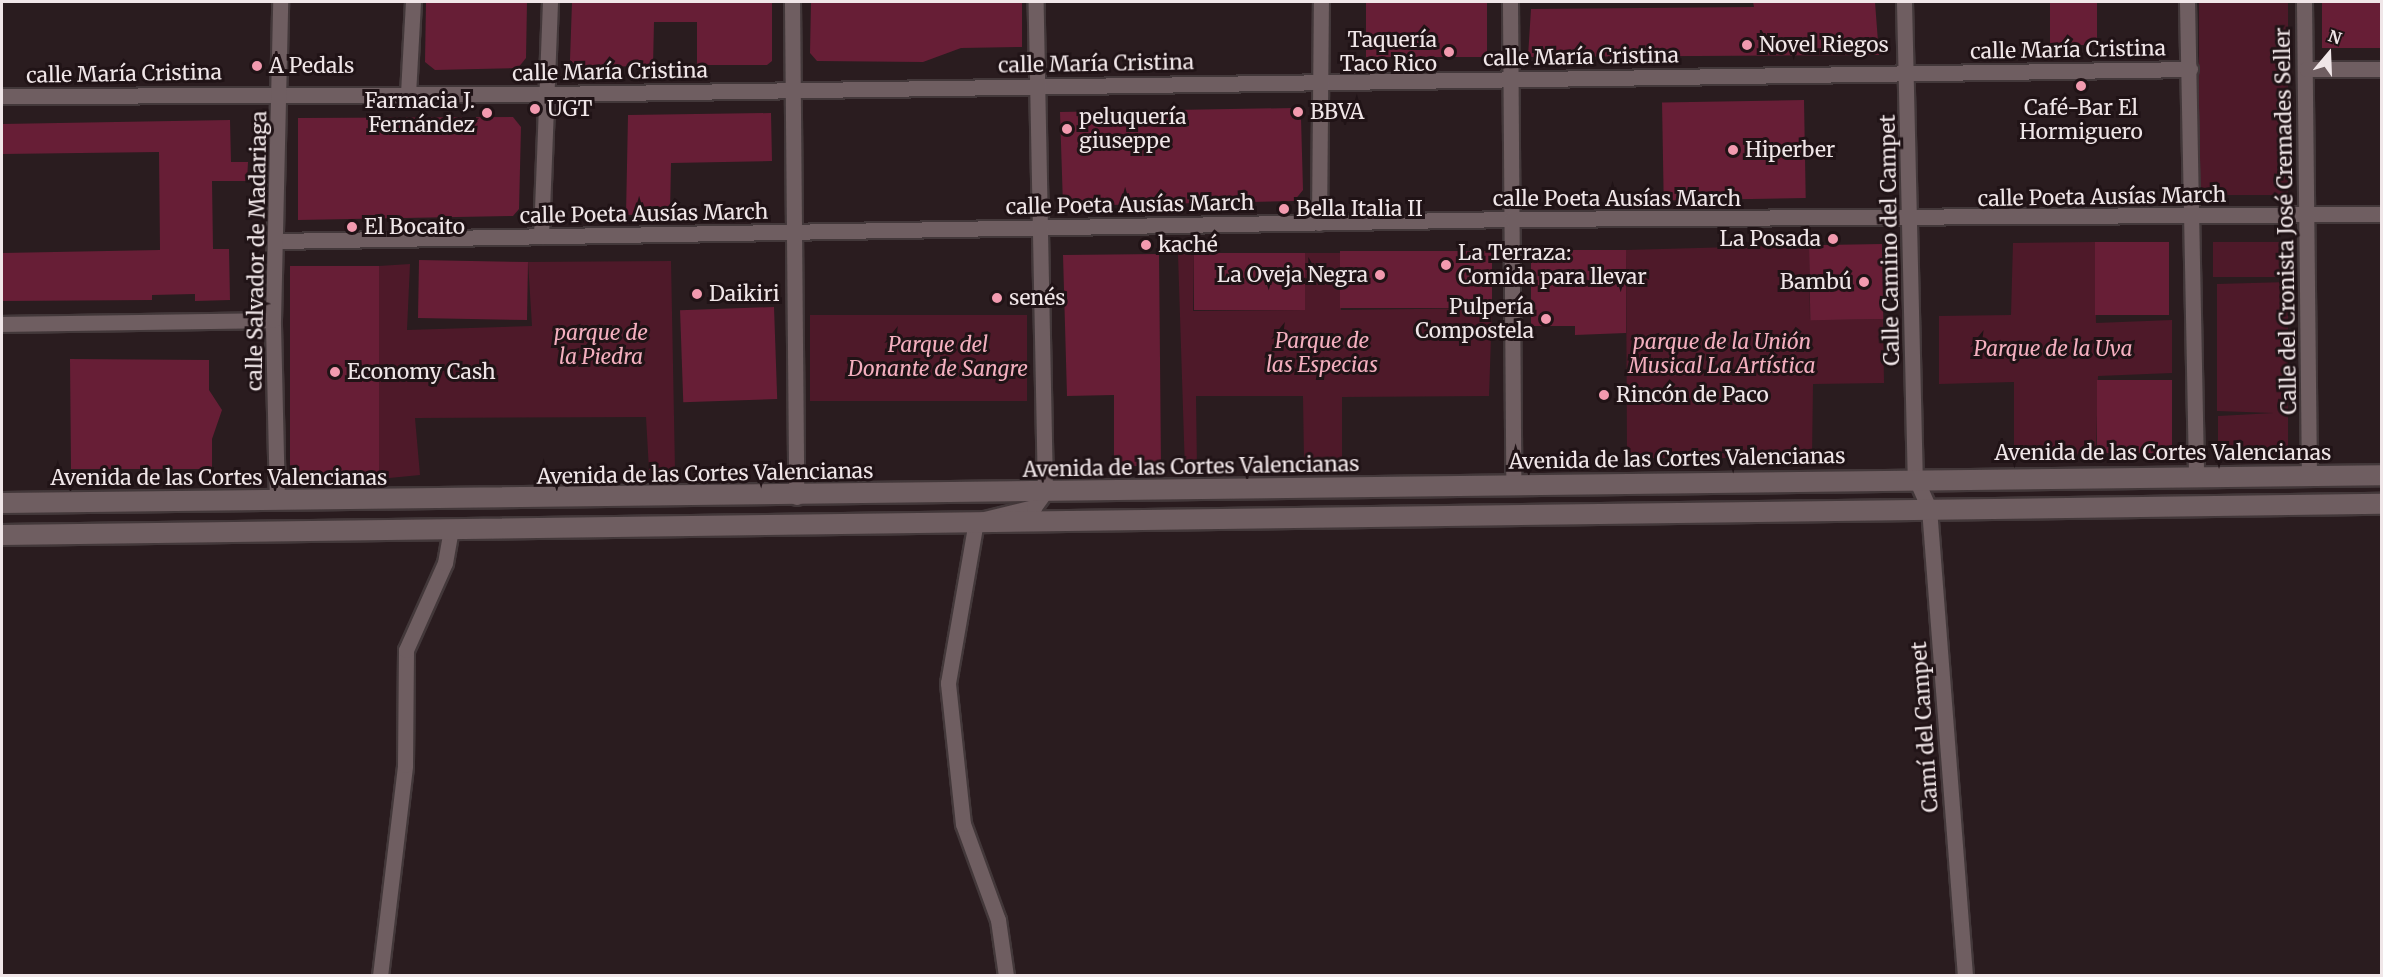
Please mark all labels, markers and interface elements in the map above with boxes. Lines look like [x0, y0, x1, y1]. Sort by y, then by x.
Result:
north arrow [2299, 24, 2359, 84]
text: N [2326, 25, 2344, 48]
place label: Taquería Taco Rico [1340, 27, 1437, 77]
street label: Calle del Cronista José Cremades Seller [2270, 27, 2302, 415]
place label: Novel Riegos [1759, 32, 1889, 58]
street label: calle María Cristina [1970, 36, 2166, 64]
marker: Novel Riegos [1740, 38, 1754, 52]
street label: calle María Cristina [1483, 43, 1679, 71]
marker: Taquería Taco Rico [1442, 45, 1456, 59]
street label: calle María Cristina [998, 50, 1194, 78]
place label: A Pedals [269, 53, 354, 79]
street label: calle María Cristina [512, 58, 708, 86]
marker: A Pedals [250, 59, 264, 73]
street label: calle María Cristina [26, 60, 222, 88]
marker: Café-Bar El Hormiguero [2074, 79, 2088, 93]
place label: Farmacia J. Fernández [365, 88, 475, 138]
place label: Café-Bar El Hormiguero [2019, 95, 2143, 145]
place label: UGT [547, 96, 592, 122]
place label: BBVA [1310, 99, 1364, 125]
marker: UGT [528, 102, 542, 116]
place label: peluquería giuseppe [1079, 104, 1187, 154]
marker: BBVA [1291, 105, 1305, 119]
marker: Farmacia J. Fernández [480, 106, 494, 120]
street label: calle Salvador de Madariaga [242, 111, 272, 391]
street label: Calle Camino del Campet [1875, 114, 1905, 366]
marker: peluquería giuseppe [1060, 122, 1074, 136]
place label: Hiperber [1745, 137, 1835, 163]
marker: Hiperber [1726, 143, 1740, 157]
street label: calle Poeta Ausías March [1978, 182, 2226, 212]
street label: calle Poeta Ausías March [1493, 186, 1741, 212]
street label: calle Poeta Ausías March [1006, 190, 1254, 220]
place label: Bella Italia II [1296, 196, 1423, 222]
street label: calle Poeta Ausías March [520, 199, 768, 229]
marker: Bella Italia II [1277, 202, 1291, 216]
place label: El Bocaito [364, 214, 465, 240]
marker: El Bocaito [345, 220, 359, 234]
place label: La Posada [1720, 226, 1821, 252]
place label: kaché [1158, 232, 1218, 258]
marker: La Posada [1826, 232, 1840, 246]
marker: kaché [1139, 238, 1153, 252]
place label: La Terraza: Comida para llevar [1458, 240, 1647, 290]
marker: La Terraza: Comida para llevar [1439, 258, 1453, 272]
place label: La Oveja Negra [1217, 262, 1368, 288]
marker: La Oveja Negra [1373, 268, 1387, 282]
place label: Bambú [1780, 269, 1852, 295]
marker: Bambú [1857, 275, 1871, 289]
place label: Daikiri [709, 281, 779, 307]
place label: senés [1009, 285, 1066, 311]
marker: Daikiri [690, 287, 704, 301]
marker: senés [990, 291, 1004, 305]
place label: Pulpería Compostela [1415, 294, 1534, 344]
marker: Pulpería Compostela [1539, 312, 1553, 326]
park label: parque de la Piedra [554, 320, 648, 370]
park label: Parque de las Especias [1266, 328, 1378, 378]
park label: parque de la Unión Musical La Artística [1628, 329, 1816, 379]
park label: Parque del Donante de Sangre [848, 332, 1028, 382]
park label: Parque de la Uva [1974, 336, 2132, 362]
place label: Economy Cash [347, 359, 496, 385]
marker: Economy Cash [328, 365, 342, 379]
place label: Rincón de Paco [1616, 382, 1769, 408]
marker: Rincón de Paco [1597, 388, 1611, 402]
street label: Avenida de las Cortes Valencianas [1995, 440, 2331, 466]
street label: Avenida de las Cortes Valencianas [1508, 443, 1846, 475]
street label: Avenida de las Cortes Valencianas [1022, 451, 1360, 483]
street label: Avenida de las Cortes Valencianas [536, 458, 874, 490]
street label: Avenida de las Cortes Valencianas [51, 465, 387, 491]
street label: Camí del Campet [1906, 641, 1944, 813]

